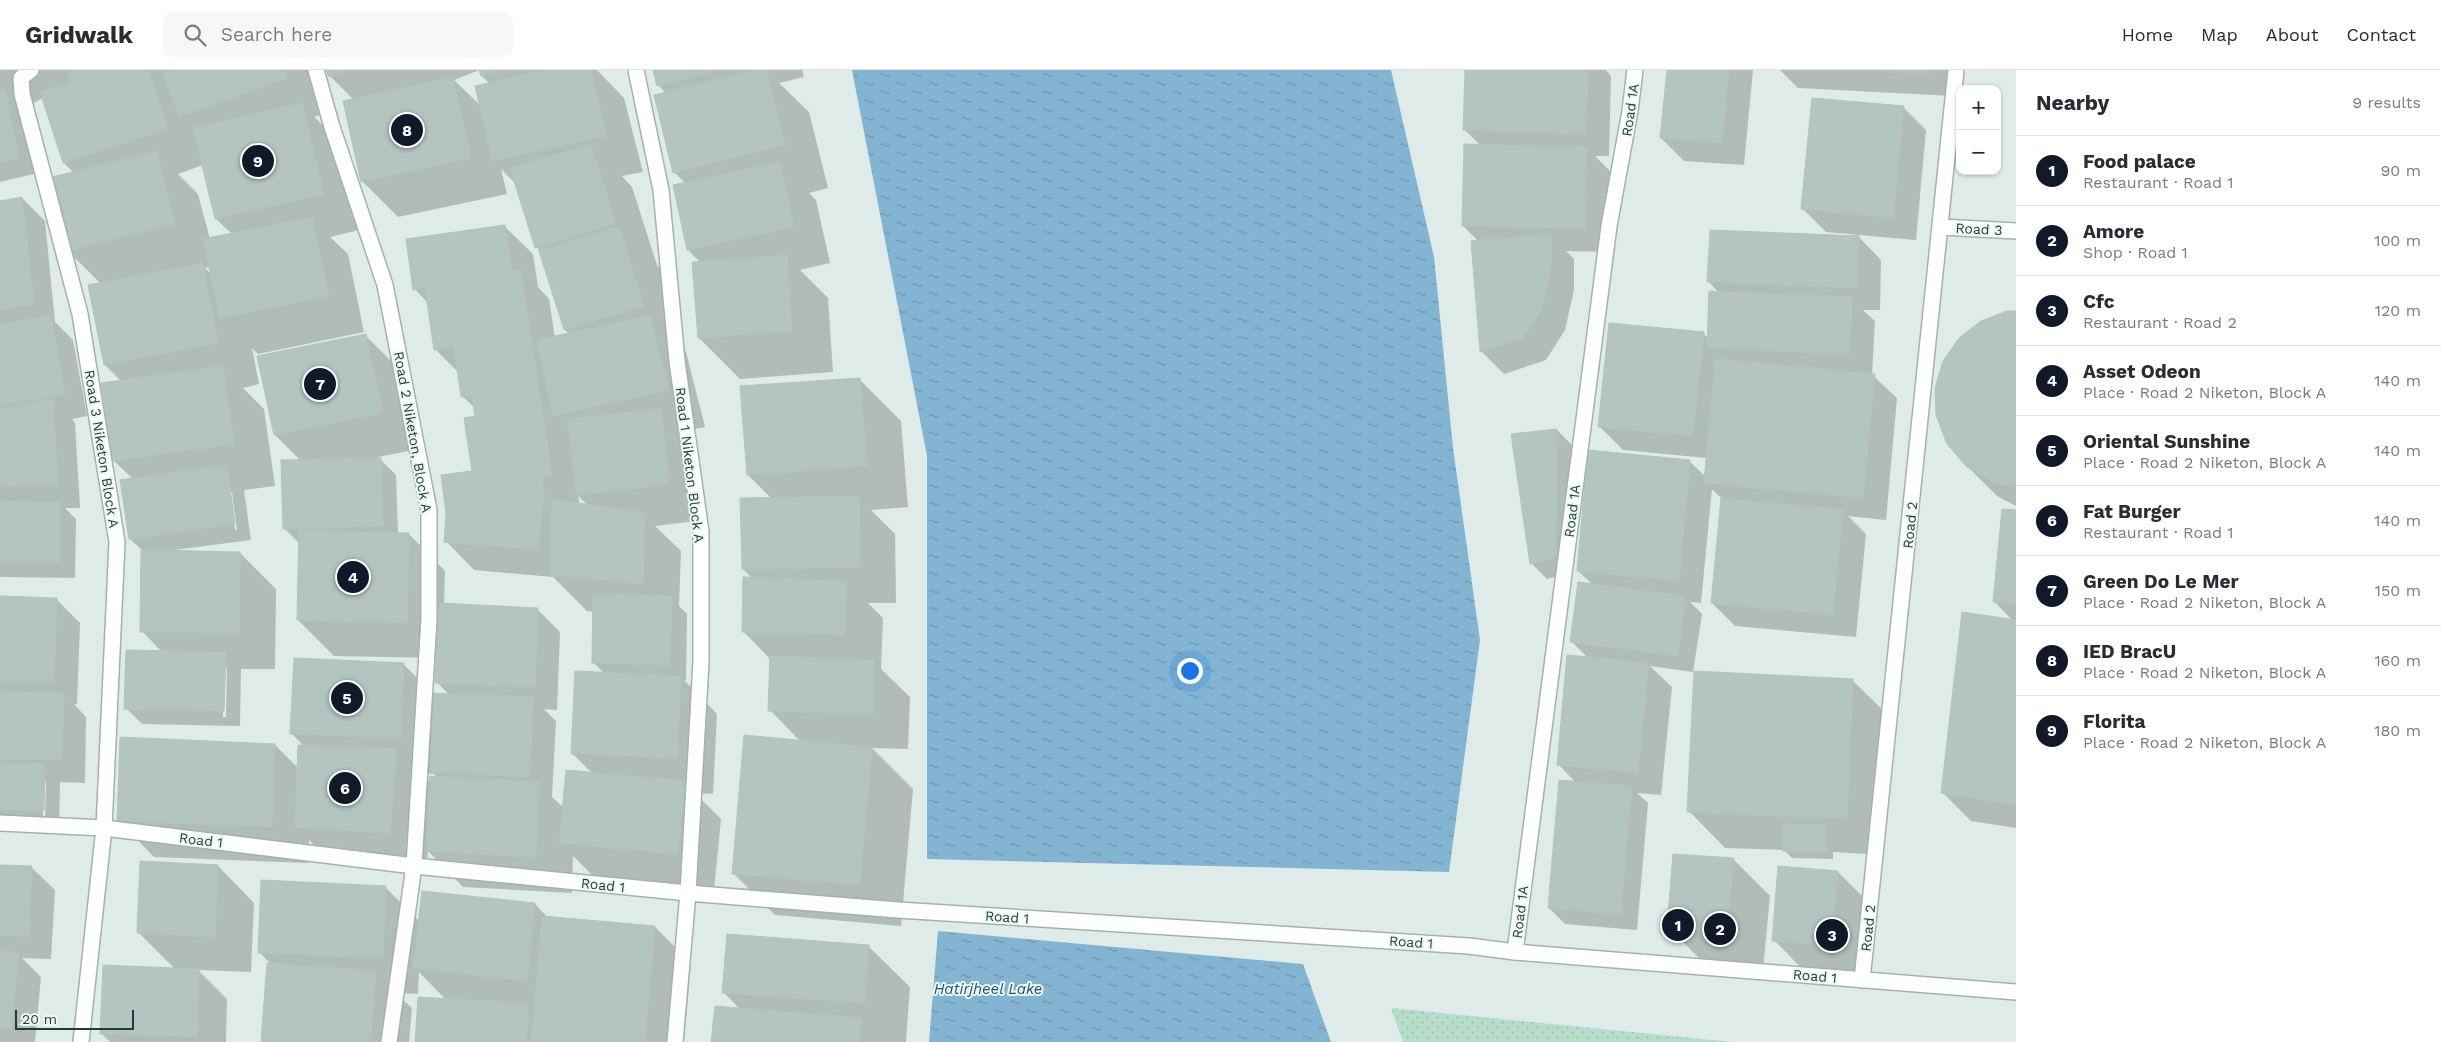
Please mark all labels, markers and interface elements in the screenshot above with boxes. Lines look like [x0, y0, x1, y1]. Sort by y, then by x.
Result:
search box [163, 12, 513, 57]
text: Gridwalk [25, 21, 133, 49]
icon: search [181, 21, 209, 49]
text: Search here [221, 23, 332, 46]
text: Home [2122, 24, 2173, 45]
text: Map [2201, 24, 2238, 45]
text: About [2266, 24, 2318, 45]
text: Contact [2346, 24, 2416, 45]
street label: Road 1A [1618, 82, 1642, 138]
map controls [1956, 85, 2001, 175]
button: + [1956, 85, 2001, 130]
text: Nearby [2036, 90, 2109, 115]
text: 9 results [2352, 93, 2421, 112]
pin: 8 [391, 111, 423, 149]
button: − [1956, 130, 2001, 175]
pin: 9 [242, 142, 274, 180]
text: Food palace [2083, 150, 2196, 173]
text: 1 [2049, 161, 2055, 180]
text: 90 m [2380, 161, 2421, 180]
text: Restaurant · Road 1 [2083, 173, 2233, 192]
street label: Road 3 [1955, 220, 2003, 238]
text: Amore [2083, 220, 2144, 243]
text: 2 [2047, 231, 2057, 250]
text: 100 m [2374, 231, 2421, 250]
text: Shop · Road 1 [2083, 243, 2188, 262]
text: Cfc [2083, 290, 2115, 313]
text: 3 [2047, 301, 2057, 320]
text: 120 m [2375, 301, 2421, 320]
text: Restaurant · Road 2 [2083, 313, 2237, 332]
street label: Road 2 Niketon, Block A [391, 350, 435, 514]
text: Asset Odeon [2083, 360, 2201, 383]
pin: 7 [304, 365, 336, 403]
street label: Road 3 Niketon Block A [82, 369, 122, 529]
text: 4 [2047, 371, 2057, 390]
text: 140 m [2374, 371, 2421, 390]
text: Place · Road 2 Niketon, Block A [2083, 383, 2326, 402]
street label: Road 1 Niketon Block A [672, 386, 708, 544]
text: Oriental Sunshine [2083, 430, 2250, 453]
text: 5 [2047, 441, 2057, 460]
text: 140 m [2374, 441, 2421, 460]
text: Place · Road 2 Niketon, Block A [2083, 453, 2326, 472]
street label: Road 1A [1561, 484, 1583, 538]
text: Fat Burger [2083, 500, 2181, 523]
street label: Road 2 [1900, 501, 1920, 549]
text: 6 [2047, 511, 2057, 530]
text: 140 m [2374, 511, 2421, 530]
text: Restaurant · Road 1 [2083, 523, 2233, 542]
pin: 4 [337, 558, 369, 596]
text: Green Do Le Mer [2083, 570, 2239, 593]
text: 7 [2047, 581, 2057, 600]
text: 150 m [2375, 581, 2421, 600]
text: Place · Road 2 Niketon, Block A [2083, 593, 2326, 612]
text: IED BracU [2083, 640, 2176, 663]
text: 8 [2047, 651, 2057, 670]
text: 160 m [2374, 651, 2421, 670]
your location [1177, 658, 1203, 684]
text: Place · Road 2 Niketon, Block A [2083, 663, 2326, 682]
pin: 5 [331, 679, 363, 717]
text: Florita [2083, 710, 2145, 733]
text: 9 [2047, 721, 2057, 740]
text: 180 m [2374, 721, 2421, 740]
text: Place · Road 2 Niketon, Block A [2083, 733, 2326, 752]
pin: 6 [329, 769, 361, 807]
street label: Road 1 [178, 829, 224, 851]
street label: Road 1 [580, 875, 626, 895]
street label: Road 1A [1509, 885, 1531, 939]
street label: Road 2 [1858, 904, 1878, 952]
pin: 1 [1662, 906, 1694, 944]
street label: Road 1 [984, 907, 1030, 927]
pin: 2 [1704, 910, 1736, 948]
pin: 3 [1816, 916, 1848, 954]
street label: Road 1 [1388, 932, 1434, 952]
street label: Road 1 [1792, 966, 1838, 986]
water label: Hatirjheel Lake [934, 980, 1042, 998]
scale bar [15, 1007, 134, 1030]
text: 20 m [22, 1011, 57, 1027]

